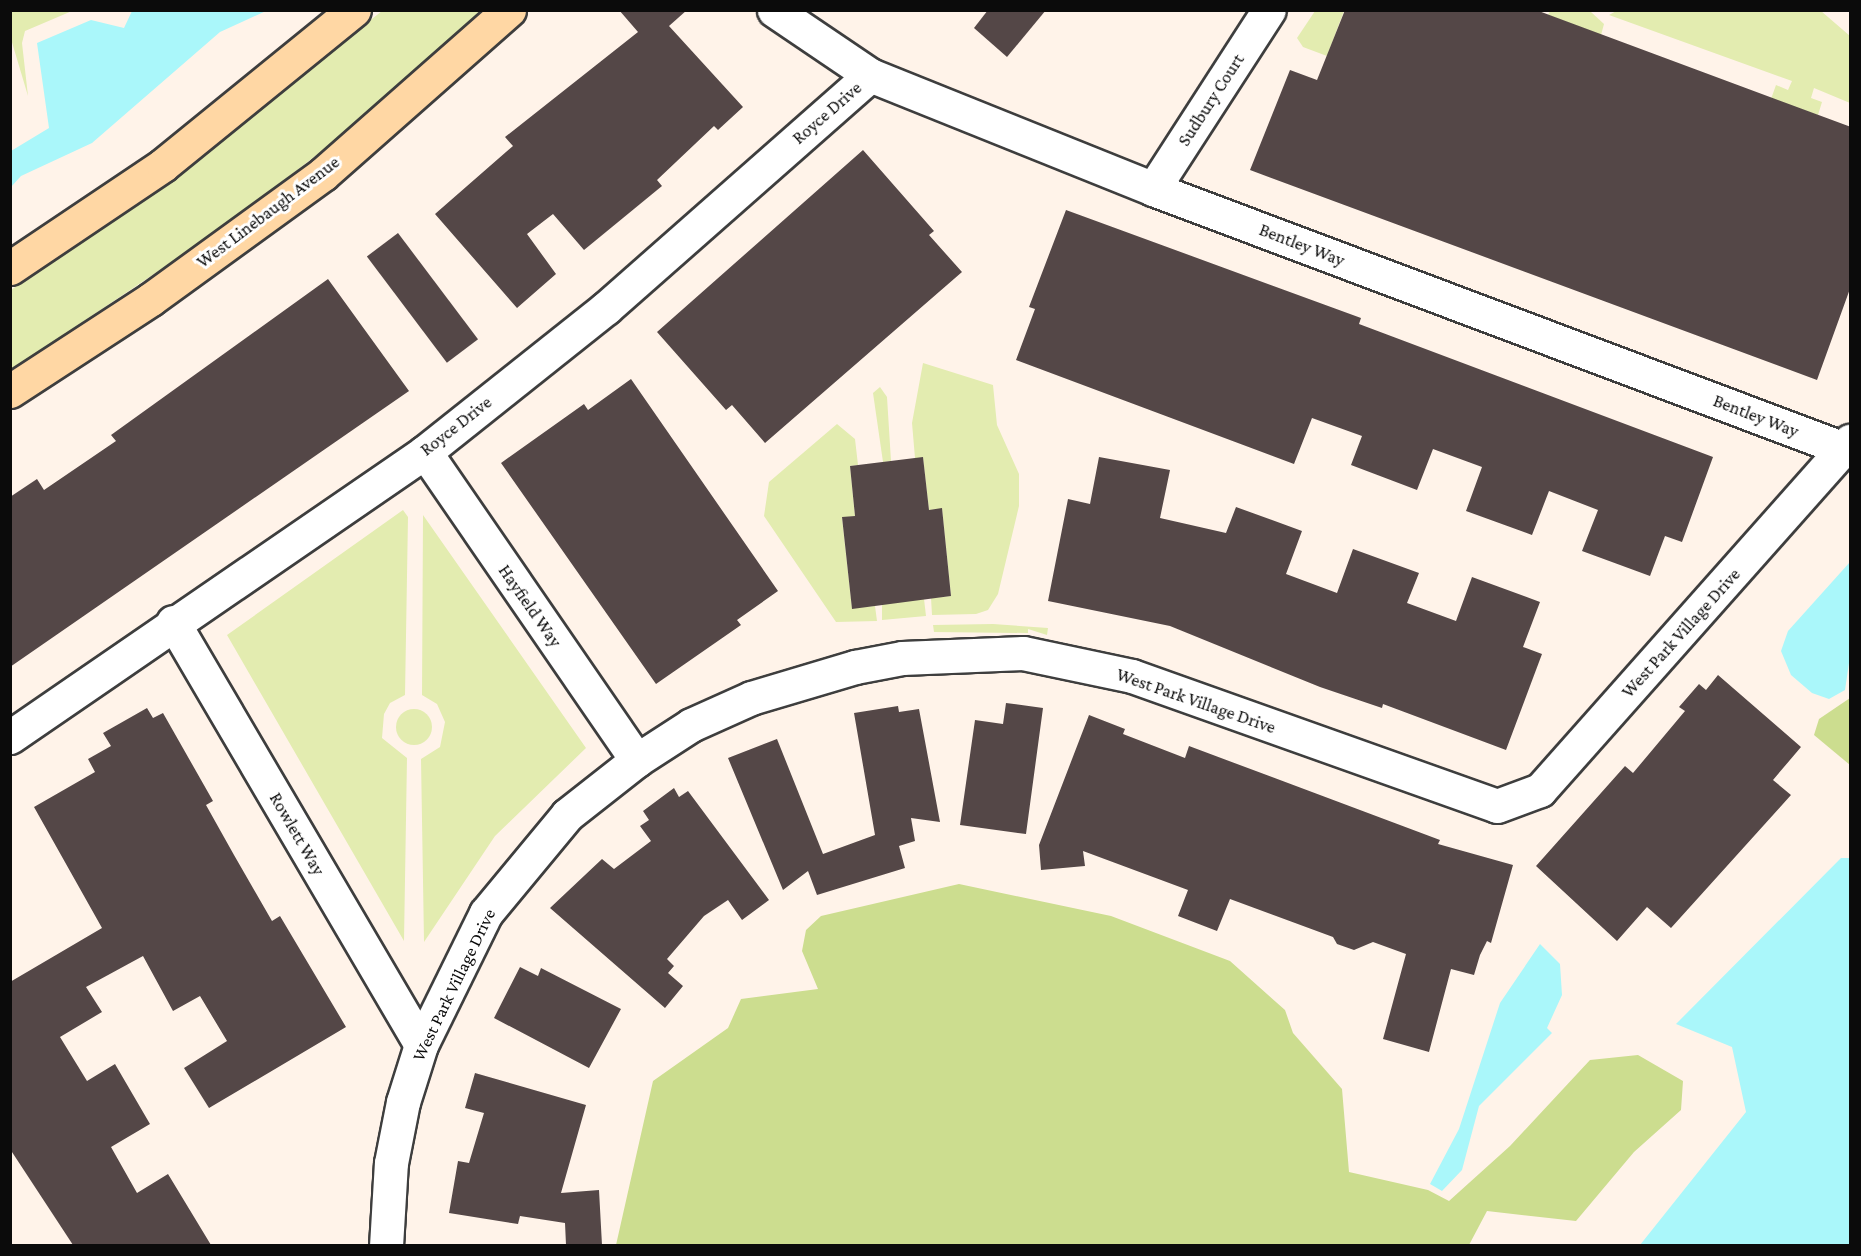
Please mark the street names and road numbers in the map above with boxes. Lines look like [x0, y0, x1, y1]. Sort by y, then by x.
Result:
street label: Sudbury Court [1173, 50, 1249, 150]
street label: Royce Drive [788, 77, 866, 149]
street label: West Linebaugh Avenue [192, 151, 344, 273]
street label: Bentley Way [1256, 219, 1348, 271]
street label: Bentley Way [1710, 390, 1802, 442]
street label: Royce Drive [416, 391, 496, 461]
street label: Hayfield Way [494, 561, 566, 651]
street label: West Park Village Drive [1617, 564, 1745, 702]
street label: West Park Village Drive [1114, 664, 1278, 738]
street label: Rowlett Way [265, 789, 329, 879]
street label: West Park Village Drive [408, 905, 500, 1065]

